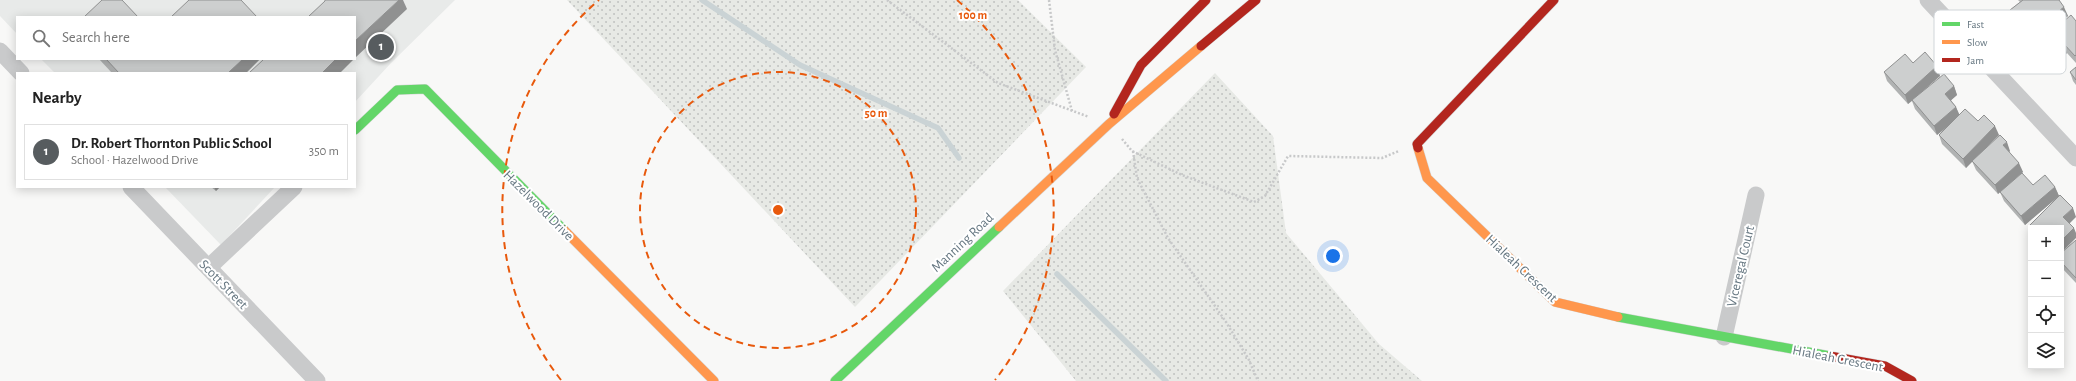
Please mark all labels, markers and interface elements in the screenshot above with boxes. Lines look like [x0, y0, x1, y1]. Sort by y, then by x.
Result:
text: 100 m [959, 9, 987, 21]
legend [1934, 10, 2066, 74]
search box [16, 16, 356, 60]
text: Fast [1967, 19, 1985, 30]
icon: search [30, 27, 52, 49]
text: Search here [62, 30, 130, 45]
pin: 1 [368, 32, 394, 62]
text: Slow [1967, 37, 1988, 48]
text: Jam [1967, 55, 1984, 66]
text: Nearby [32, 89, 82, 106]
text: 50 m [865, 107, 888, 119]
text: Dr. Robert Thornton Public School [71, 136, 272, 151]
text: 1 [44, 145, 48, 158]
text: 350 m [309, 145, 339, 158]
text: School · Hazelwood Drive [71, 154, 198, 167]
street label: Hazelwood Drive [500, 168, 576, 244]
centre of rings [771, 203, 785, 217]
street label: Manning Road [929, 211, 996, 275]
street label: Viceregal Court [1725, 224, 1757, 308]
map controls [2028, 225, 2064, 369]
button: + [2028, 225, 2064, 261]
street label: Hialeah Crescent [1483, 232, 1560, 306]
your location [1323, 246, 1343, 266]
street label: Scott Street [196, 257, 250, 313]
button: − [2028, 261, 2064, 297]
button: locate [2028, 297, 2064, 333]
button: layers [2028, 333, 2064, 369]
street label: Hialeah Crescent [1791, 343, 1885, 375]

